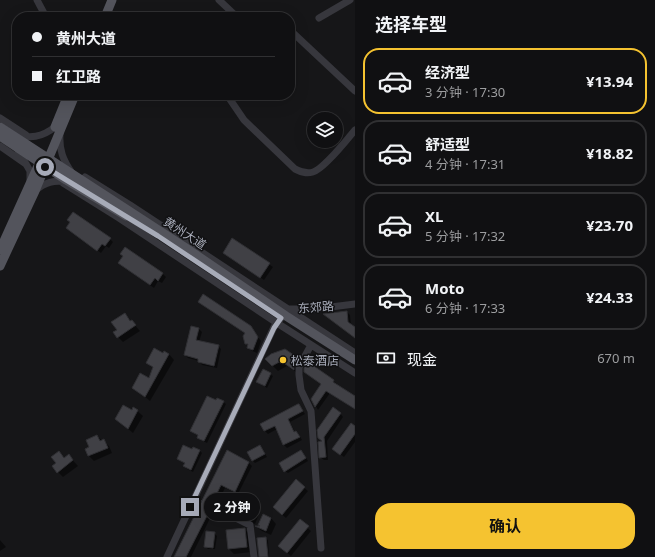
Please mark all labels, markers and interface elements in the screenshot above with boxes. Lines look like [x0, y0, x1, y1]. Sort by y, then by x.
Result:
text: 选择车型 [375, 12, 447, 36]
text: 黄州大道 [56, 28, 116, 48]
text: 经济型 [425, 62, 470, 82]
icon: car [377, 63, 413, 99]
text: 红卫路 [56, 66, 101, 86]
text: ¥13.94 [586, 71, 633, 91]
text: 3 分钟 · 17:30 [425, 83, 505, 101]
map controls [307, 112, 343, 148]
button: layers [307, 112, 343, 148]
text: 舒适型 [425, 134, 470, 154]
icon: car [377, 135, 413, 171]
text: ¥18.82 [586, 143, 633, 163]
text: 4 分钟 · 17:31 [425, 155, 505, 173]
route start [36, 158, 54, 176]
text: XL [425, 206, 443, 226]
icon: car [377, 207, 413, 243]
street label: 黄州大道 [160, 213, 210, 253]
text: ¥23.70 [586, 215, 633, 235]
text: 5 分钟 · 17:32 [425, 227, 505, 245]
text: Moto [425, 278, 464, 298]
icon: car [377, 279, 413, 315]
text: ¥24.33 [586, 287, 633, 307]
street label: 东郊路 [297, 297, 335, 317]
text: 6 分钟 · 17:33 [425, 299, 505, 317]
icon: cash [375, 347, 397, 369]
text: 现金 [407, 349, 437, 369]
text: 670 m [597, 349, 635, 367]
place label: 松泰酒店 [291, 352, 339, 369]
marker: 松泰酒店 [278, 355, 288, 365]
callout: 2 分钟 [204, 493, 260, 521]
route end [181, 498, 199, 516]
text: 2 分钟 [214, 498, 250, 516]
button: 确认 [375, 503, 635, 549]

